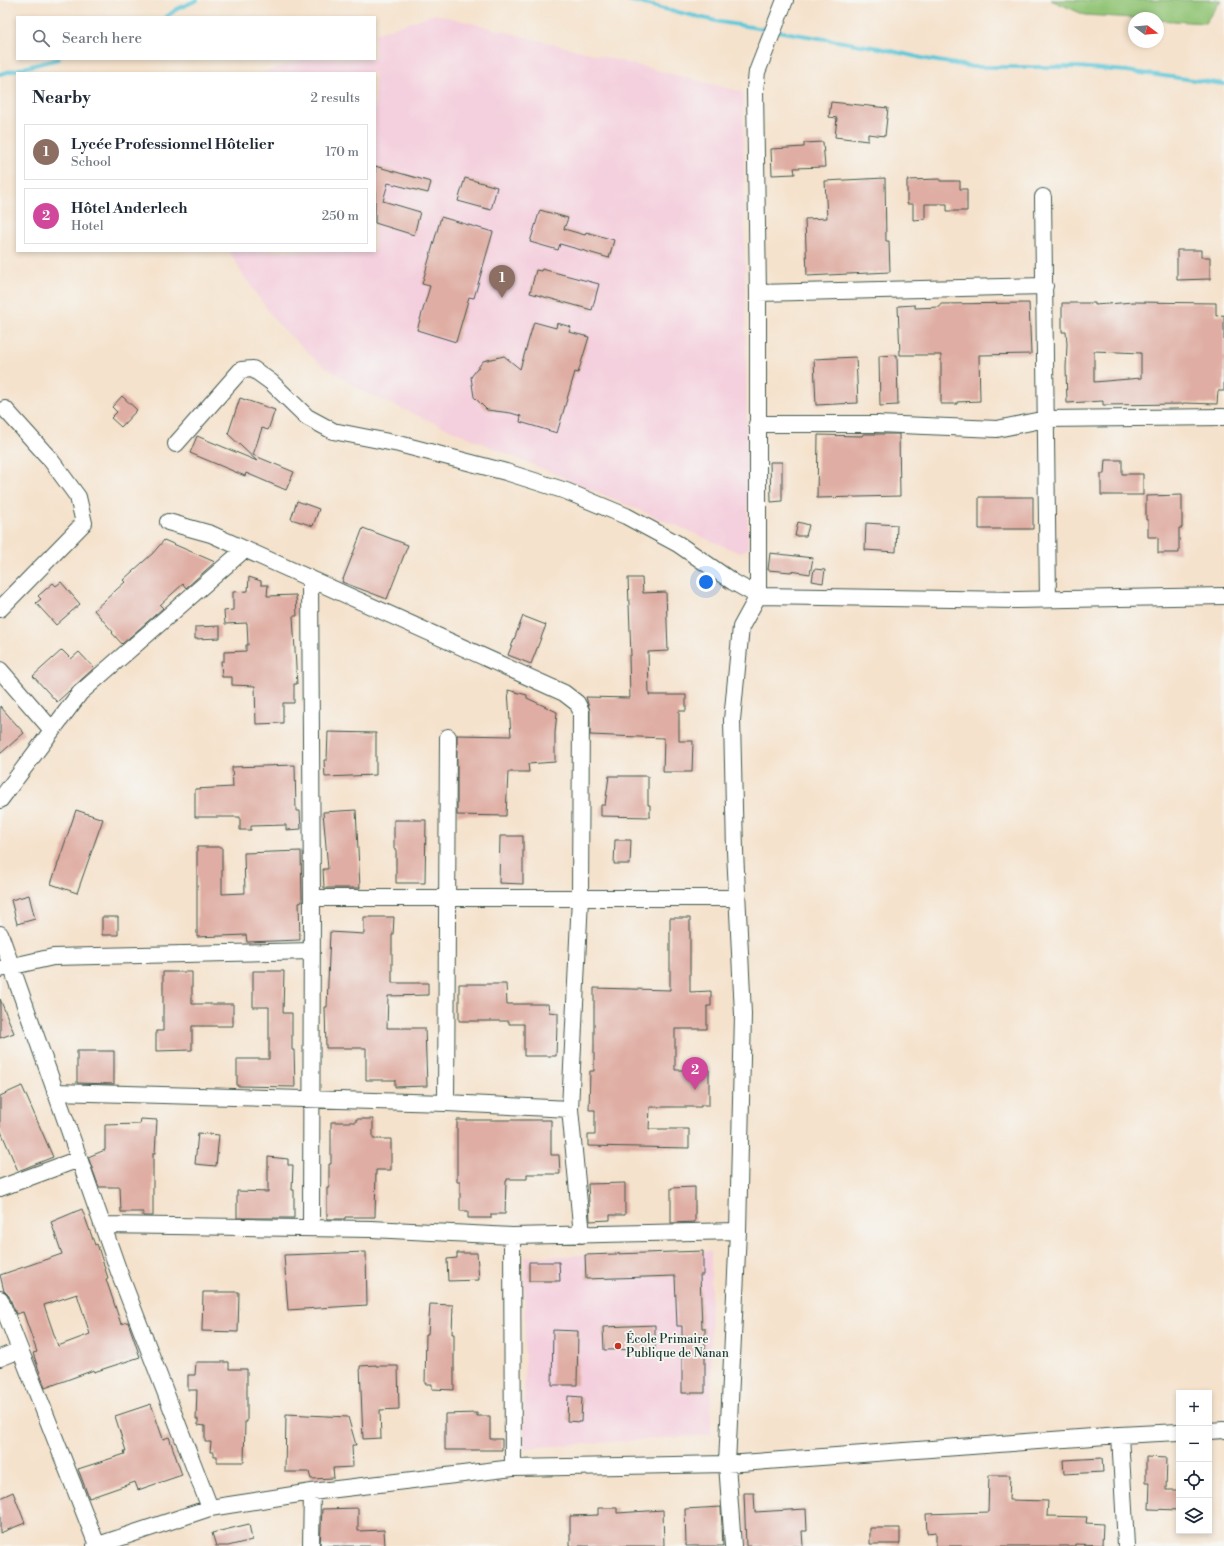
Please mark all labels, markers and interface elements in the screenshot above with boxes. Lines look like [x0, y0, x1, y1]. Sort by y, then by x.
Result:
north arrow [1128, 12, 1164, 48]
search box [16, 16, 376, 60]
icon: search [30, 27, 52, 49]
text: Search here [62, 29, 142, 48]
text: Nearby [32, 87, 91, 109]
text: 2 results [311, 90, 360, 106]
text: Lycée Professionnel Hôtelier [71, 135, 275, 154]
text: 1 [43, 144, 49, 160]
text: 170 m [325, 144, 359, 160]
text: School [71, 154, 111, 170]
text: Hôtel Anderlech [71, 199, 188, 218]
text: 2 [42, 208, 50, 224]
text: 250 m [322, 208, 359, 224]
text: Hotel [71, 218, 104, 234]
pin: 1 [489, 265, 515, 298]
your location [696, 572, 716, 592]
pin: 2 [682, 1057, 708, 1090]
place label: École Primaire Publique de Nanan [626, 1330, 729, 1361]
marker: École Primaire Publique de Nanan [613, 1341, 623, 1351]
map controls [1176, 1390, 1212, 1534]
button: + [1176, 1390, 1212, 1426]
button: − [1176, 1426, 1212, 1462]
button: locate [1176, 1462, 1212, 1498]
button: layers [1176, 1498, 1212, 1534]

